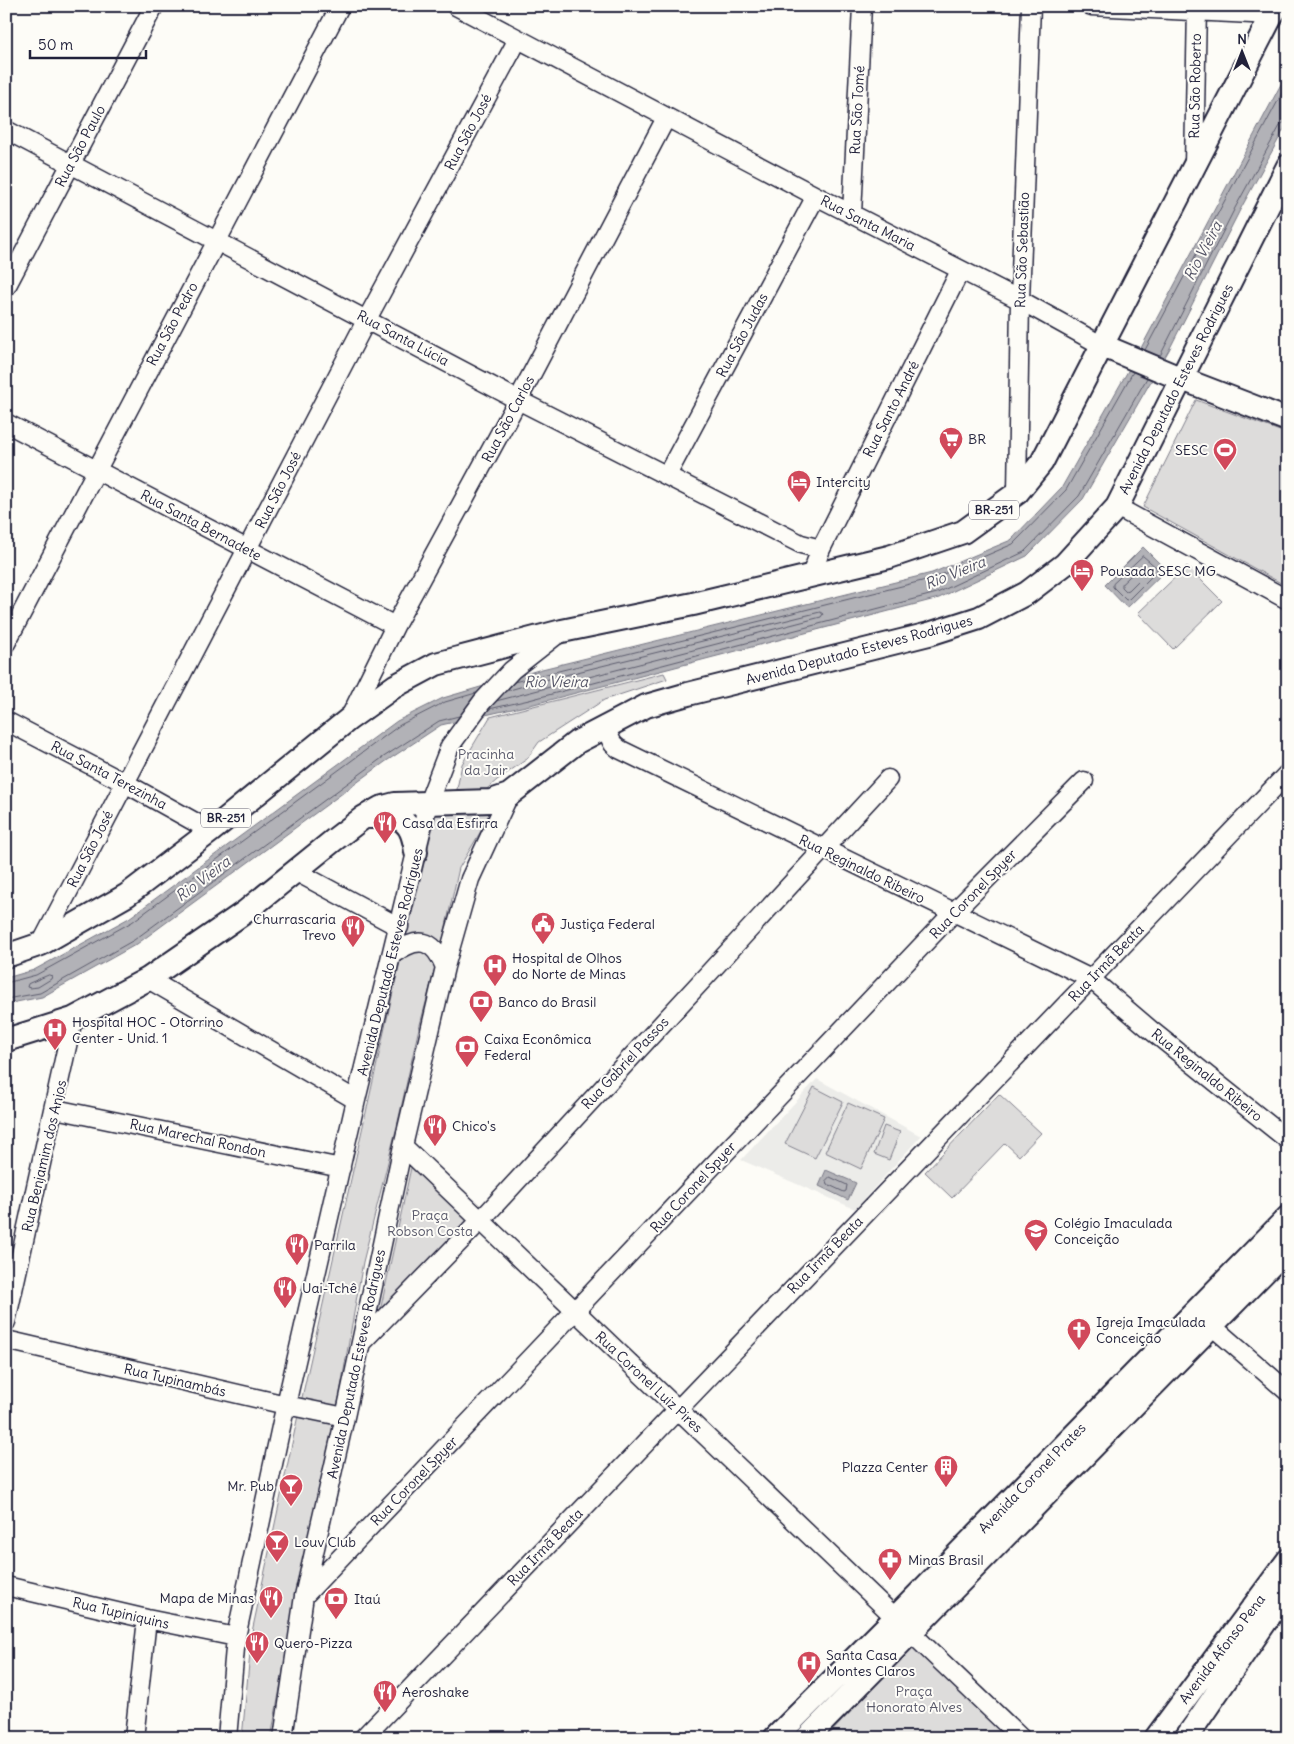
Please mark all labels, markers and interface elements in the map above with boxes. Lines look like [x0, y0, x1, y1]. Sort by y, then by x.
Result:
scale bar [30, 28, 146, 60]
north arrow [1216, 28, 1266, 78]
text: N [1237, 30, 1247, 48]
street label: Rua São Roberto [1185, 33, 1205, 139]
text: 50 m [38, 35, 73, 54]
street label: Rua São Tomé [846, 65, 868, 155]
street label: Rua São José [440, 91, 496, 173]
street label: Rua São Paulo [51, 102, 109, 190]
street label: Rua Santa Maria [818, 191, 918, 255]
street label: Rua São Sebastião [1011, 191, 1033, 308]
water label: Rio Vieira [1179, 217, 1227, 283]
street label: Rua São Pedro [142, 279, 202, 369]
street label: Avenida Deputado Esteves Rodrigues [1115, 281, 1237, 497]
street label: Rua São Judas [712, 290, 772, 380]
street label: Rua Santa Lúcia [354, 306, 452, 370]
street label: Rua Santo André [859, 358, 923, 460]
street label: Rua São Carlos [478, 373, 538, 465]
supermarket icon: BR [938, 426, 964, 460]
place label: BR [968, 430, 986, 448]
sports icon: SESC [1212, 437, 1238, 471]
place label: SESC [1175, 441, 1208, 459]
street label: Rua São José [251, 448, 305, 532]
hotel icon: Intercity [786, 469, 812, 503]
place label: Intercity [816, 473, 871, 491]
street label: Rua Santa Bernadete [137, 486, 265, 564]
road number: BR-251 [969, 500, 1019, 520]
water label: Rio Vieira [922, 551, 989, 593]
hotel icon: Pousada SESC MG [1069, 558, 1095, 592]
place label: Pousada SESC MG [1100, 562, 1216, 580]
street label: Avenida Deputado Esteves Rodrigues [744, 611, 974, 689]
water label: Rio Vieira [524, 672, 589, 691]
street label: Rua Santa Terezinha [48, 737, 170, 813]
park label: Pracinha da Jair [458, 745, 514, 779]
street label: Rua São José [63, 807, 117, 891]
road number: BR-251 [201, 808, 251, 828]
restaurant icon: Casa da Esfirra [372, 810, 398, 844]
place label: Casa da Esfirra [402, 814, 498, 832]
street label: Rua Reginaldo Ribeiro [796, 831, 928, 907]
street label: Rua Coronel Spyer [926, 845, 1021, 943]
street label: Avenida Deputado Esteves Rodrigues [353, 846, 427, 1078]
water label: Rio Vieira [172, 851, 235, 905]
place label: Churrascaria Trevo [253, 910, 336, 944]
public building icon: Justiça Federal [530, 911, 556, 945]
restaurant icon: Churrascaria Trevo [340, 914, 366, 948]
place label: Justiça Federal [560, 915, 655, 933]
street label: Rua Irmã Beata [1064, 920, 1148, 1006]
place label: Hospital de Olhos do Norte de Minas [512, 949, 626, 983]
hospital icon: Hospital de Olhos do Norte de Minas [482, 953, 508, 987]
bank icon: Banco do Brasil [468, 989, 494, 1023]
place label: Banco do Brasil [498, 993, 596, 1011]
place label: Hospital HOC - Otorrino Center - Unid. 1 [72, 1013, 223, 1047]
street label: Rua Gabriel Passos [577, 1013, 673, 1113]
hospital icon: Hospital HOC - Otorrino Center - Unid. 1 [42, 1017, 68, 1051]
street label: Rua Reginaldo Ribeiro [1148, 1025, 1266, 1125]
place label: Caixa Econômica Federal [484, 1030, 591, 1064]
bank icon: Caixa Econômica Federal [454, 1034, 480, 1068]
street label: Rua Benjamim dos Anjos [18, 1078, 70, 1234]
restaurant icon: Chico's [422, 1113, 448, 1147]
street label: Rua Marechal Rondon [128, 1115, 268, 1161]
place label: Chico's [452, 1117, 496, 1135]
street label: Rua Coronel Spyer [646, 1138, 740, 1236]
park label: Praça Robson Costa [387, 1206, 473, 1240]
street label: Rua Irmã Beata [783, 1212, 867, 1298]
place label: Colégio Imaculada Conceição [1054, 1214, 1173, 1248]
school or university icon: Colégio Imaculada Conceição [1023, 1218, 1049, 1252]
restaurant icon: Parrila [284, 1232, 310, 1266]
place label: Parrila [314, 1236, 356, 1254]
street label: Avenida Deputado Esteves Rodrigues [323, 1248, 389, 1480]
restaurant icon: Uai-Tchê [272, 1275, 298, 1309]
place label: Uai-Tchê [302, 1279, 357, 1297]
place label: Igreja Imaculada Conceição [1096, 1313, 1206, 1347]
church icon: Igreja Imaculada Conceição [1066, 1317, 1092, 1351]
street label: Rua Coronel Luiz Pires [592, 1328, 706, 1436]
street label: Rua Tupinambás [122, 1359, 228, 1401]
street label: Avenida Coronel Prates [974, 1419, 1090, 1537]
street label: Rua Coronel Spyer [367, 1432, 462, 1530]
building icon: Plazza Center [933, 1454, 959, 1488]
place label: Plazza Center [842, 1458, 928, 1476]
bar icon: Mr. Pub [278, 1473, 304, 1507]
place label: Mr. Pub [227, 1477, 274, 1495]
street label: Rua Irmã Beata [503, 1504, 587, 1590]
bar icon: Louv Club [264, 1529, 290, 1563]
place label: Louv Club [294, 1533, 356, 1551]
pharmacy icon: Minas Brasil [877, 1547, 903, 1581]
place label: Minas Brasil [908, 1551, 984, 1569]
restaurant icon: Mapa de Minas [258, 1585, 284, 1619]
bank icon: Itaú [323, 1586, 349, 1620]
place label: Mapa de Minas [160, 1589, 254, 1607]
place label: Itaú [354, 1590, 381, 1608]
street label: Avenida Afonso Pena [1175, 1591, 1269, 1707]
street label: Rua Tupiniquins [71, 1593, 171, 1633]
restaurant icon: Quero-Pizza [244, 1630, 270, 1664]
place label: Quero-Pizza [274, 1634, 352, 1652]
place label: Santa Casa Montes Claros [826, 1646, 915, 1680]
hospital icon: Santa Casa Montes Claros [796, 1650, 822, 1684]
restaurant icon: Aeroshake [372, 1679, 398, 1713]
park label: Praça Honorato Alves [866, 1682, 962, 1716]
place label: Aeroshake [402, 1683, 469, 1701]

